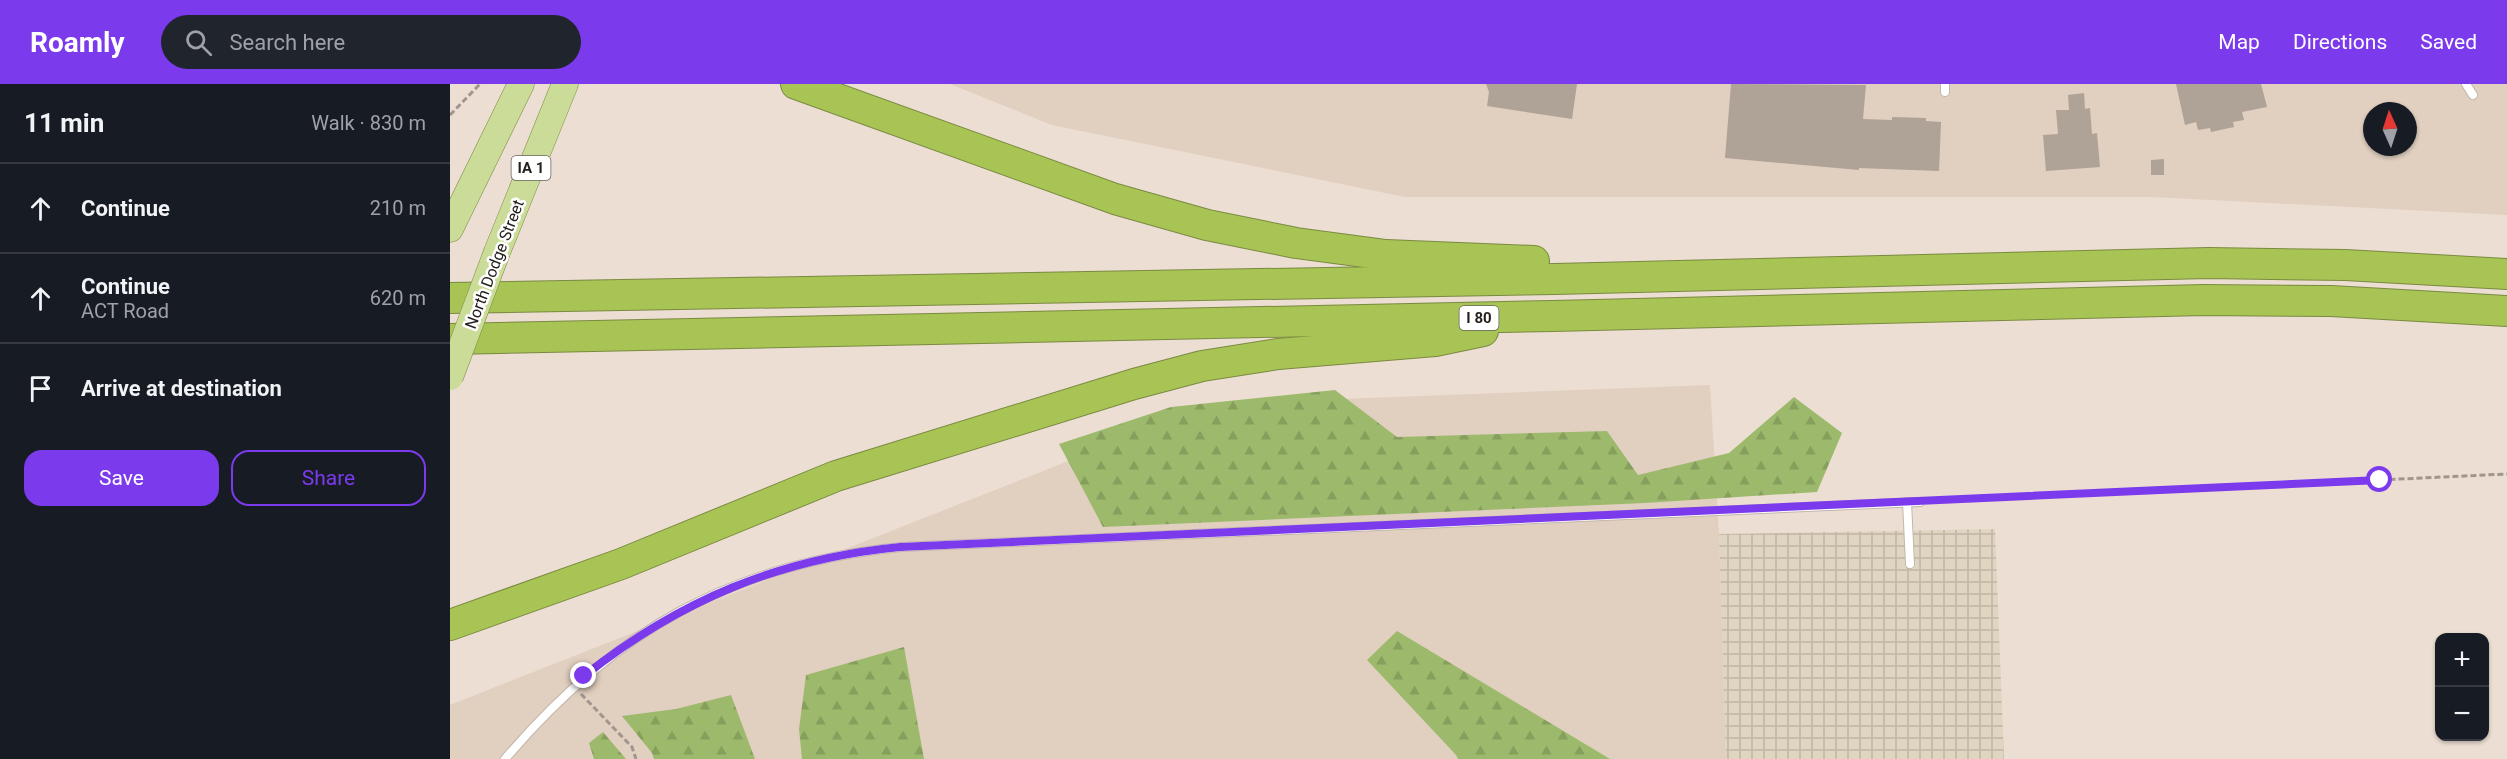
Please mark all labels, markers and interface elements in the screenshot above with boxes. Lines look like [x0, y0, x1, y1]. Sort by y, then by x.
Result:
search box [161, 15, 581, 69]
text: Roamly [30, 26, 125, 59]
icon: search [182, 26, 215, 59]
text: Search here [230, 30, 345, 55]
text: Map [2218, 30, 2260, 54]
text: Directions [2293, 30, 2387, 54]
text: Saved [2420, 30, 2477, 54]
north arrow [2363, 102, 2417, 156]
text: 11 min [24, 108, 104, 138]
text: Walk · 830 m [311, 111, 426, 135]
road number: IA 1 [512, 156, 550, 180]
icon: ahead [24, 192, 57, 225]
text: Continue [81, 196, 170, 221]
text: 210 m [370, 196, 426, 220]
street label: North Dodge Street [461, 197, 528, 331]
text: Continue [81, 274, 170, 299]
icon: ahead [24, 282, 57, 315]
text: 620 m [370, 286, 426, 310]
text: ACT Road [81, 299, 169, 323]
road number: I 80 [1460, 306, 1498, 330]
icon: arrive [24, 372, 57, 405]
text: Arrive at destination [81, 376, 282, 401]
button: Save [24, 450, 219, 506]
button: Share [231, 450, 426, 506]
route start [2366, 466, 2392, 492]
map controls [2435, 633, 2489, 741]
button: + [2435, 633, 2489, 687]
route end [570, 662, 596, 688]
button: − [2435, 687, 2489, 741]

